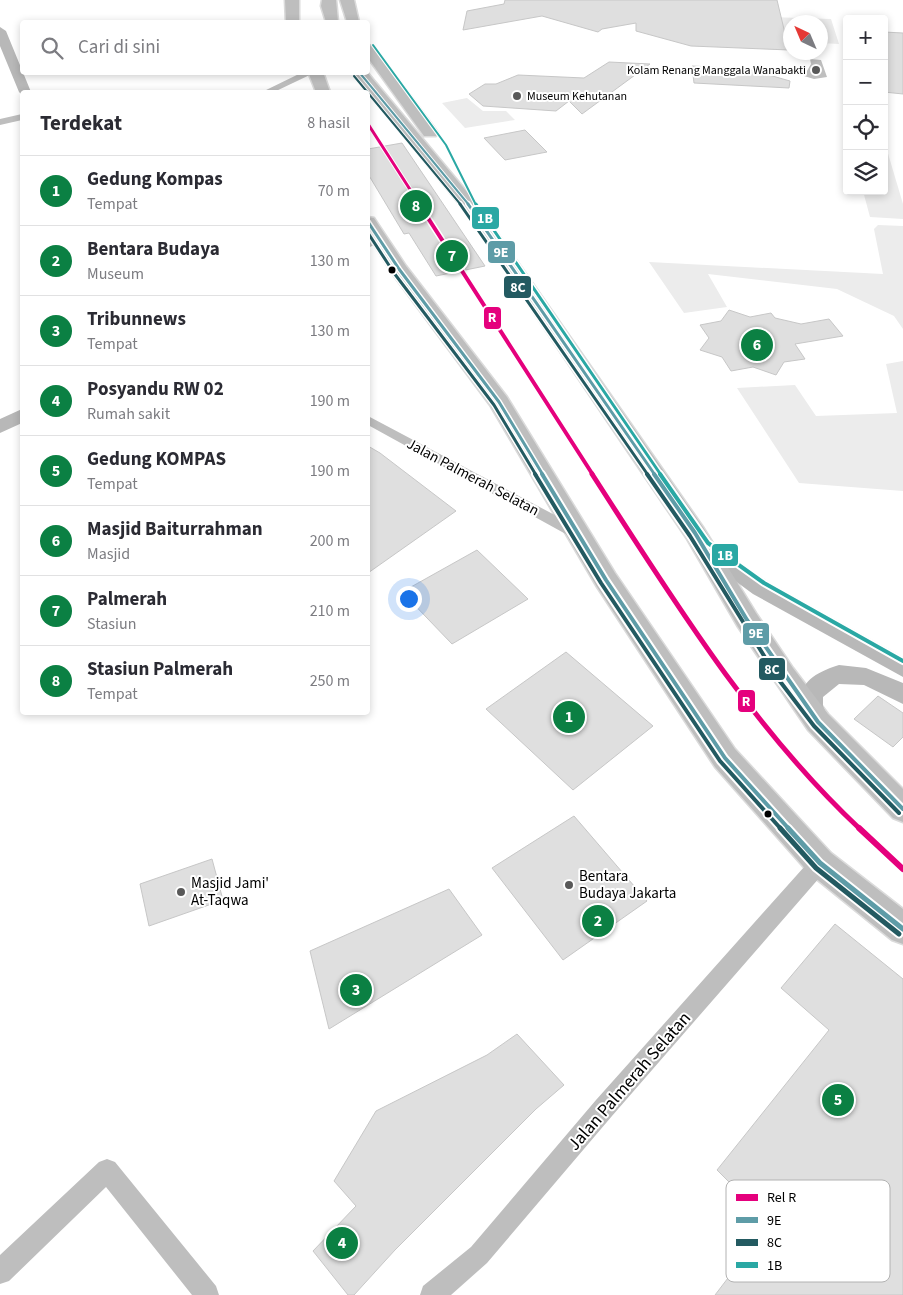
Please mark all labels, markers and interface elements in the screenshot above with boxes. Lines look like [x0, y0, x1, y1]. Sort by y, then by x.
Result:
north arrow [783, 15, 828, 60]
map controls [843, 15, 888, 195]
button: + [843, 15, 888, 60]
search box [20, 20, 370, 75]
icon: search [38, 34, 66, 62]
text: Cari di sini [78, 34, 160, 61]
button: − [843, 60, 888, 105]
place label: Kolam Renang Manggala Wanabakti [627, 62, 806, 79]
marker: Kolam Renang Manggala Wanabakti [810, 64, 822, 76]
place label: Museum Kehutanan [527, 88, 627, 105]
marker: Museum Kehutanan [511, 90, 523, 102]
button: locate [843, 105, 888, 150]
text: Terdekat [40, 108, 122, 138]
text: 8 hasil [307, 112, 350, 134]
button: layers [843, 150, 888, 195]
text: Gedung Kompas [87, 166, 223, 193]
text: 1 [52, 180, 60, 202]
text: 70 m [318, 180, 350, 202]
pin: 8 [400, 187, 432, 225]
text: Tempat [87, 193, 138, 215]
line badge: 1B [471, 206, 500, 230]
text: 1B [477, 209, 493, 229]
text: Bentara Budaya [87, 236, 220, 263]
pin: 7 [436, 237, 468, 275]
line badge: 9E [487, 240, 516, 264]
text: 9E [493, 243, 509, 263]
text: 2 [52, 250, 60, 272]
text: 130 m [310, 250, 350, 272]
text: Museum [87, 263, 144, 285]
unlabelled marker [387, 265, 397, 275]
line badge: 8C [503, 275, 532, 299]
text: 8C [510, 278, 526, 298]
text: Tribunnews [87, 306, 186, 333]
line badge: R [483, 306, 502, 330]
text: R [488, 308, 497, 328]
text: 3 [52, 320, 60, 342]
text: 130 m [310, 320, 350, 342]
pin: 6 [741, 326, 773, 364]
text: Tempat [87, 333, 138, 355]
text: Posyandu RW 02 [87, 376, 224, 403]
text: 4 [52, 390, 60, 412]
text: 190 m [310, 390, 350, 412]
text: Rumah sakit [87, 403, 170, 425]
street label: Jalan Palmerah Selatan [403, 434, 543, 521]
text: Gedung KOMPAS [87, 446, 226, 473]
text: 5 [52, 460, 60, 482]
text: 190 m [310, 460, 350, 482]
text: Tempat [87, 473, 138, 495]
text: Masjid Baiturrahman [87, 516, 263, 543]
text: 6 [52, 530, 60, 552]
text: 200 m [310, 530, 350, 552]
text: Masjid [87, 543, 130, 565]
line badge: 1B [711, 543, 739, 567]
text: 1B [717, 546, 733, 566]
text: Palmerah [87, 586, 167, 613]
your location [396, 586, 422, 612]
text: 7 [52, 600, 60, 622]
text: 210 m [310, 600, 350, 622]
text: Stasiun [87, 613, 136, 635]
line badge: 9E [742, 622, 770, 646]
text: 9E [748, 624, 764, 644]
text: Stasiun Palmerah [87, 656, 233, 683]
line badge: 8C [758, 657, 786, 681]
text: 8C [764, 660, 780, 680]
text: 8 [52, 670, 60, 692]
text: 250 m [310, 670, 350, 692]
text: Tempat [87, 683, 138, 705]
line badge: R [737, 689, 756, 713]
text: R [742, 692, 751, 712]
pin: 1 [553, 698, 585, 736]
unlabelled marker [763, 809, 773, 819]
place label: Bentara Budaya Jakarta [579, 866, 676, 904]
place label: Masjid Jami' At-Taqwa [191, 873, 269, 911]
marker: Bentara Budaya Jakarta [563, 879, 575, 891]
marker: Masjid Jami' At-Taqwa [175, 886, 187, 898]
pin: 2 [582, 902, 614, 940]
pin: 3 [340, 971, 372, 1009]
street label: Jalan Palmerah Selatan [562, 1006, 697, 1156]
pin: 5 [822, 1081, 854, 1119]
legend [726, 1180, 890, 1282]
text: Rel R [767, 1188, 796, 1208]
text: 9E [767, 1211, 781, 1231]
pin: 4 [326, 1224, 358, 1262]
text: 8C [767, 1233, 782, 1253]
text: 1B [767, 1256, 782, 1276]

